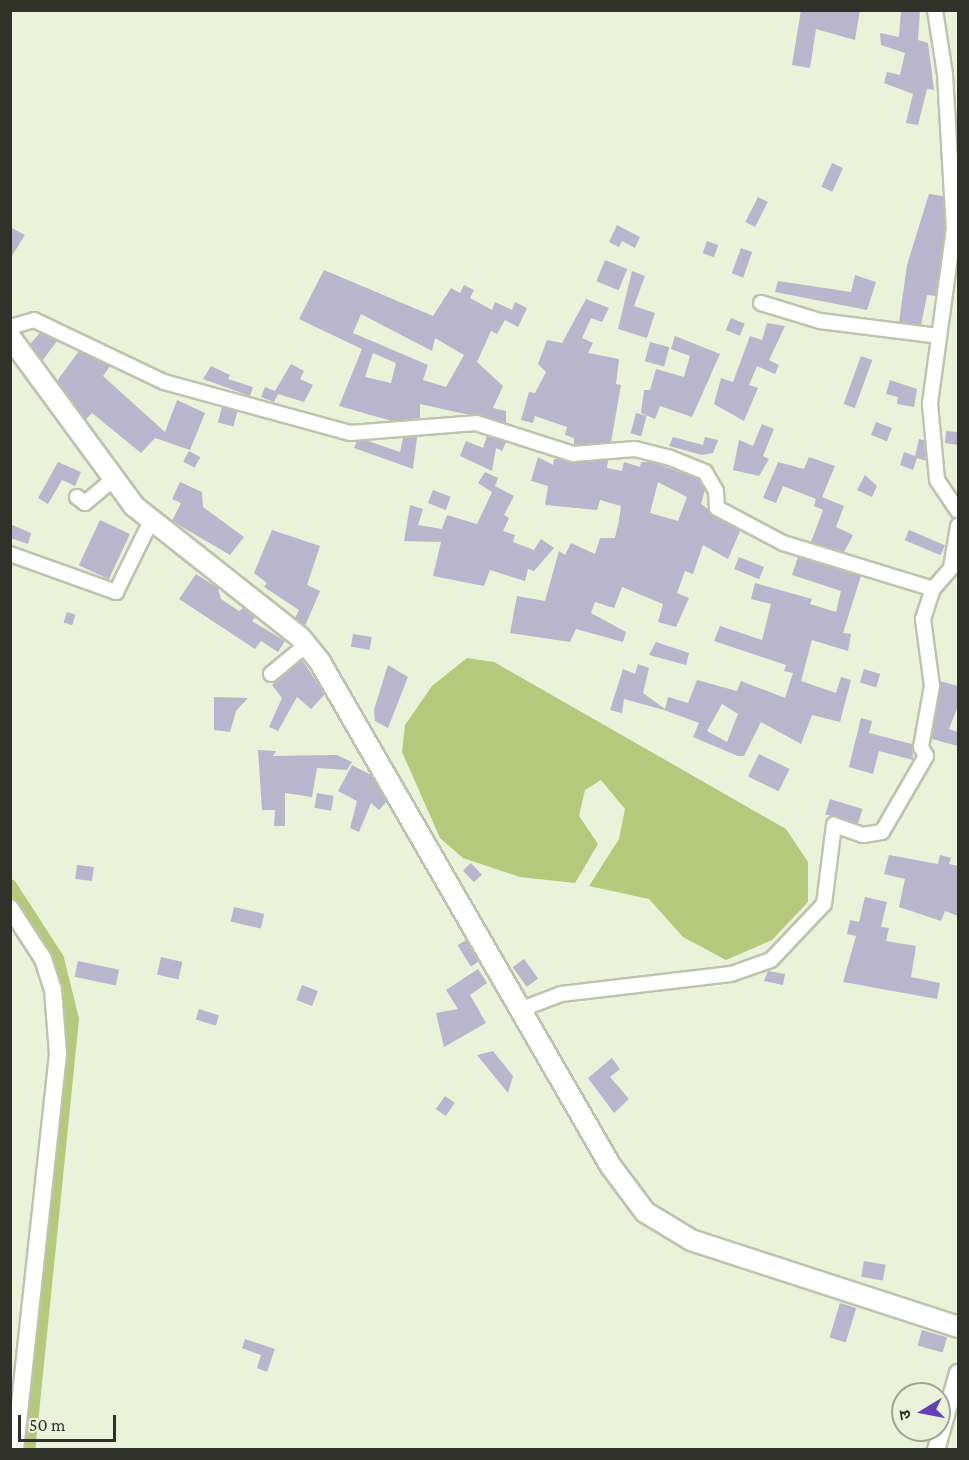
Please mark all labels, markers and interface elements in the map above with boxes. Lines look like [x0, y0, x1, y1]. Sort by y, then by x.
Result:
north arrow [891, 1382, 951, 1442]
scale bar [21, 1403, 118, 1441]
text: उ [896, 1409, 914, 1421]
text: 50 m [29, 1415, 66, 1435]

